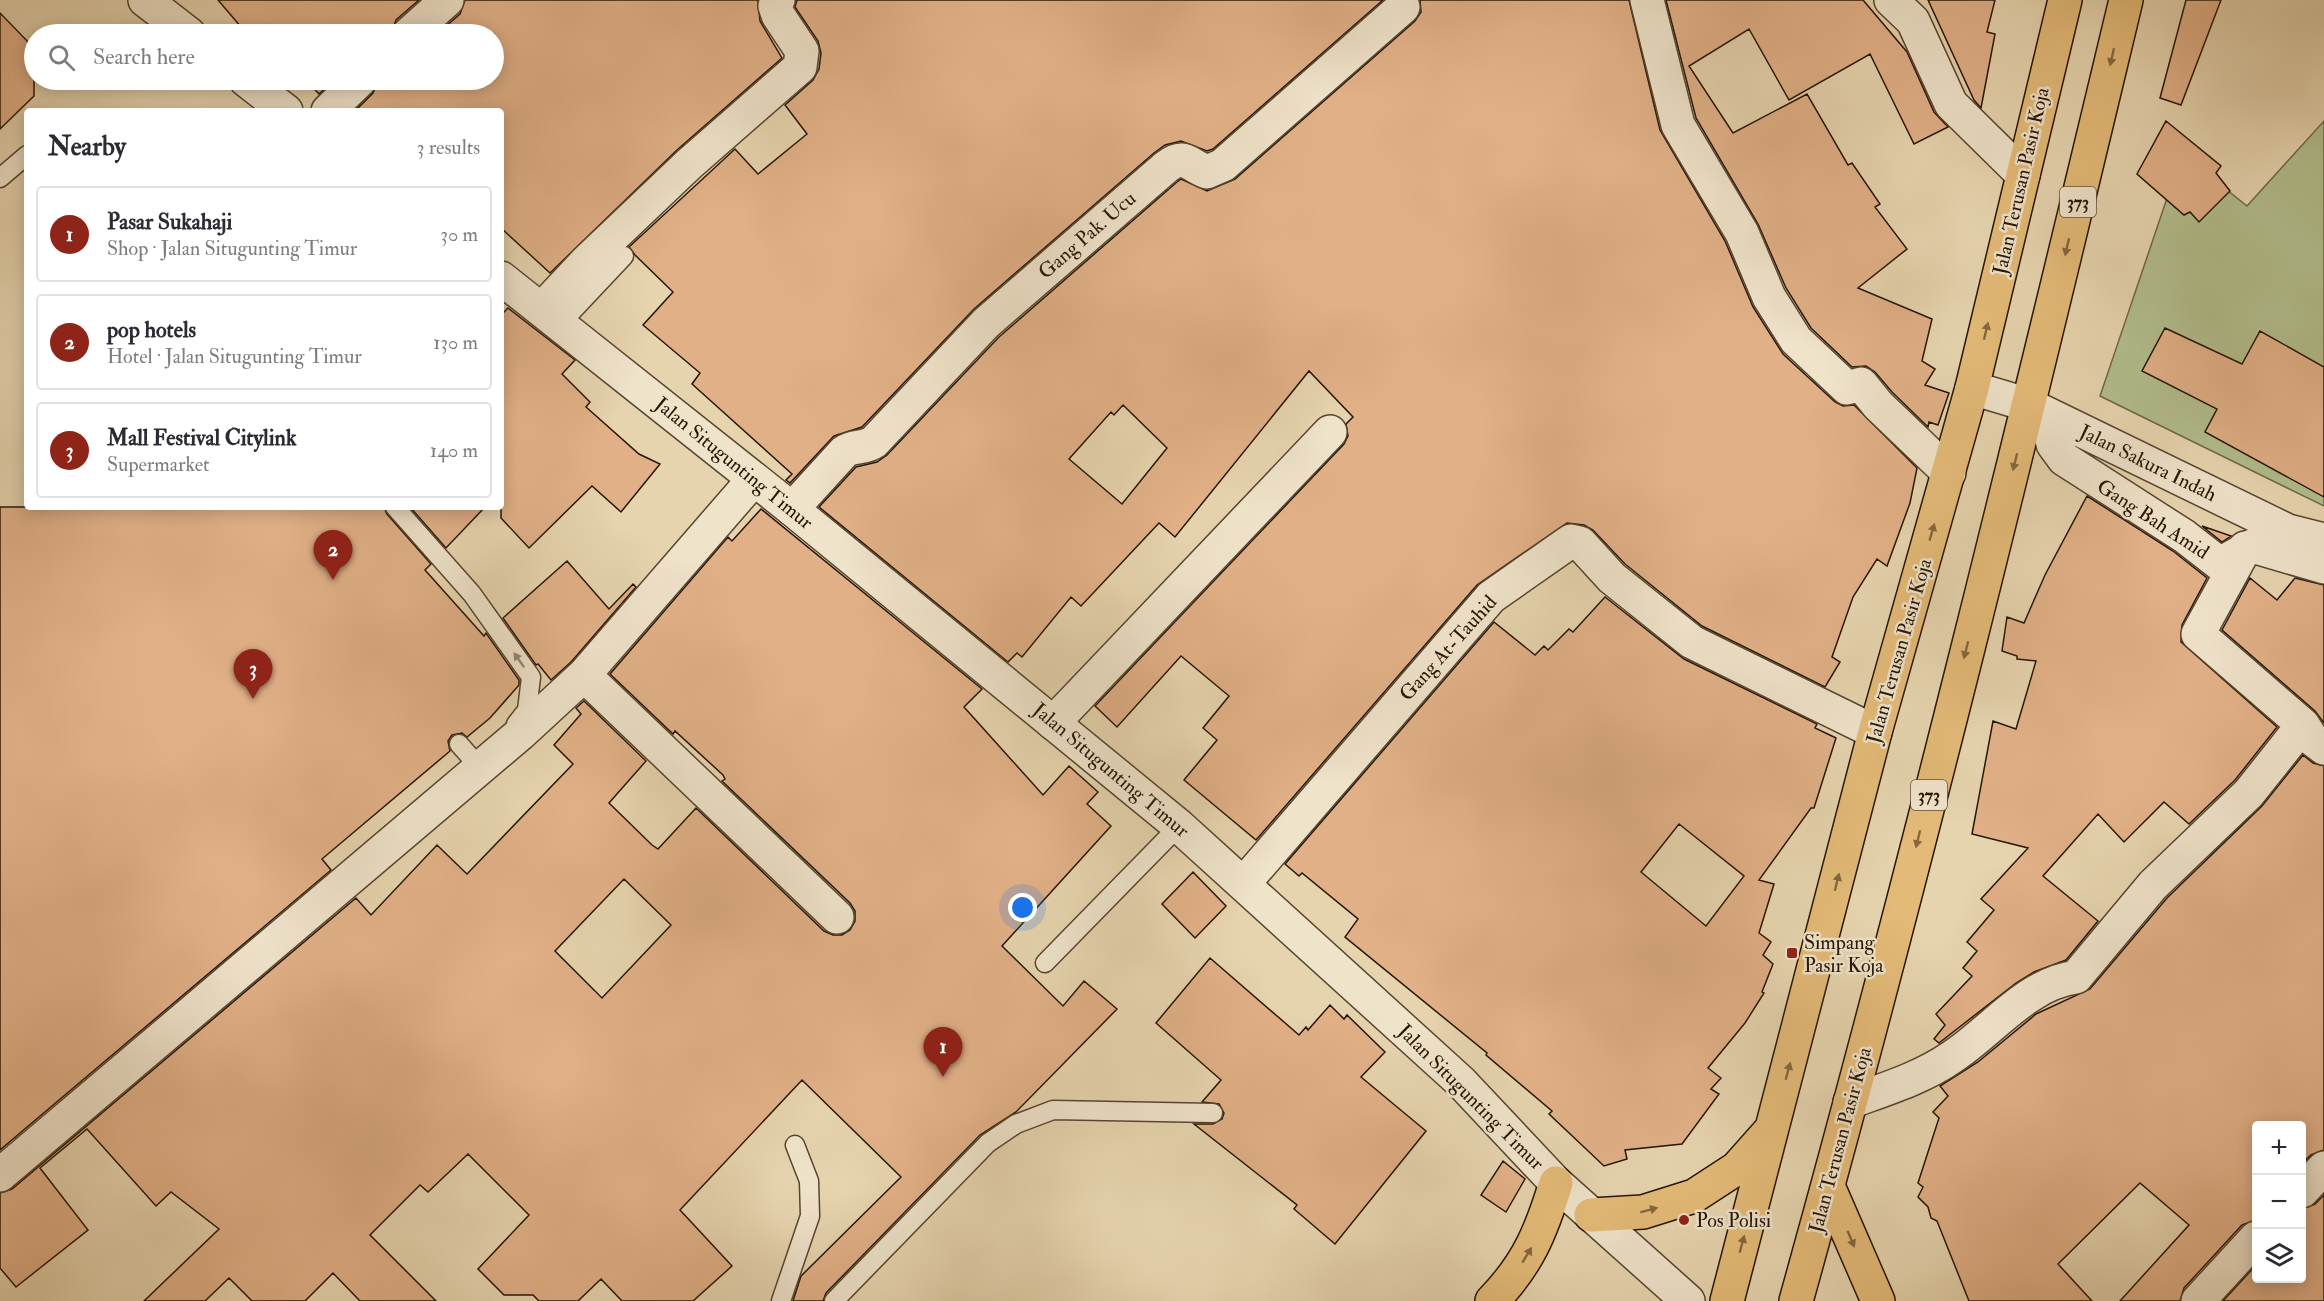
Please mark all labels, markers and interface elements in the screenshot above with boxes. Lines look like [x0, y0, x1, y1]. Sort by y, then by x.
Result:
search box [24, 24, 504, 90]
icon: search [45, 41, 78, 74]
text: Search here [93, 43, 195, 71]
one-way arrow [2107, 48, 2117, 66]
street label: Jalan Terusan Pasir Koja [1987, 84, 2055, 278]
text: Nearby [48, 131, 126, 163]
text: 3 results [417, 135, 480, 160]
street label: Gang Pak. Ucu [1033, 186, 1141, 284]
road number: 373 [2060, 187, 2096, 217]
text: Pasar Sukahaji [107, 208, 232, 236]
text: 1 [66, 222, 73, 247]
text: 30 m [440, 222, 478, 247]
text: Shop · Jalan Situgunting Timur [107, 236, 357, 261]
one-way arrow [2062, 237, 2072, 256]
text: pop hotels [107, 316, 196, 344]
one-way arrow [1981, 322, 1991, 340]
text: 2 [64, 330, 75, 355]
text: 130 m [433, 330, 478, 355]
text: Hotel · Jalan Situgunting Timur [107, 344, 362, 369]
street label: Jalan Situgunting Timur [649, 391, 819, 535]
street label: Jalan Sakura Indah [2074, 419, 2221, 507]
text: Mall Festival Citylink [107, 424, 296, 452]
text: 3 [66, 438, 73, 463]
text: 140 m [430, 438, 478, 463]
text: Supermarket [107, 452, 210, 477]
one-way arrow [2009, 452, 2019, 471]
street label: Gang Bah Amid [2092, 473, 2214, 565]
one-way arrow [1928, 523, 1937, 541]
pin: 2 [314, 530, 352, 580]
street label: Jalan Terusan Pasir Koja [1860, 555, 1938, 747]
street label: Gang At-Tauhid [1394, 590, 1502, 706]
one-way arrow [1961, 641, 1971, 660]
pin: 3 [234, 650, 272, 699]
one-way arrow [513, 653, 525, 669]
street label: Jalan Situgunting Timur [1027, 697, 1195, 843]
road number: 373 [1911, 780, 1947, 810]
one-way arrow [1912, 830, 1922, 848]
one-way arrow [1832, 873, 1842, 892]
your location [1008, 893, 1037, 922]
place label: Simpang Pasir Koja [1804, 930, 1884, 978]
marker: Simpang Pasir Koja [1785, 946, 1799, 960]
street label: Jalan Situgunting Timur [1392, 1018, 1550, 1176]
pin: 1 [924, 1028, 962, 1077]
street label: Jalan Terusan Pasir Koja [1803, 1044, 1877, 1237]
one-way arrow [1783, 1062, 1793, 1080]
map controls [2252, 1121, 2306, 1283]
button: + [2252, 1121, 2306, 1175]
button: − [2252, 1175, 2306, 1229]
one-way arrow [1640, 1205, 1658, 1214]
place label: Pos Polisi [1696, 1208, 1771, 1233]
marker: Pos Polisi [1677, 1213, 1691, 1227]
button: layers [2252, 1229, 2306, 1283]
one-way arrow [1846, 1231, 1856, 1249]
one-way arrow [1738, 1235, 1747, 1253]
one-way arrow [1522, 1247, 1533, 1263]

